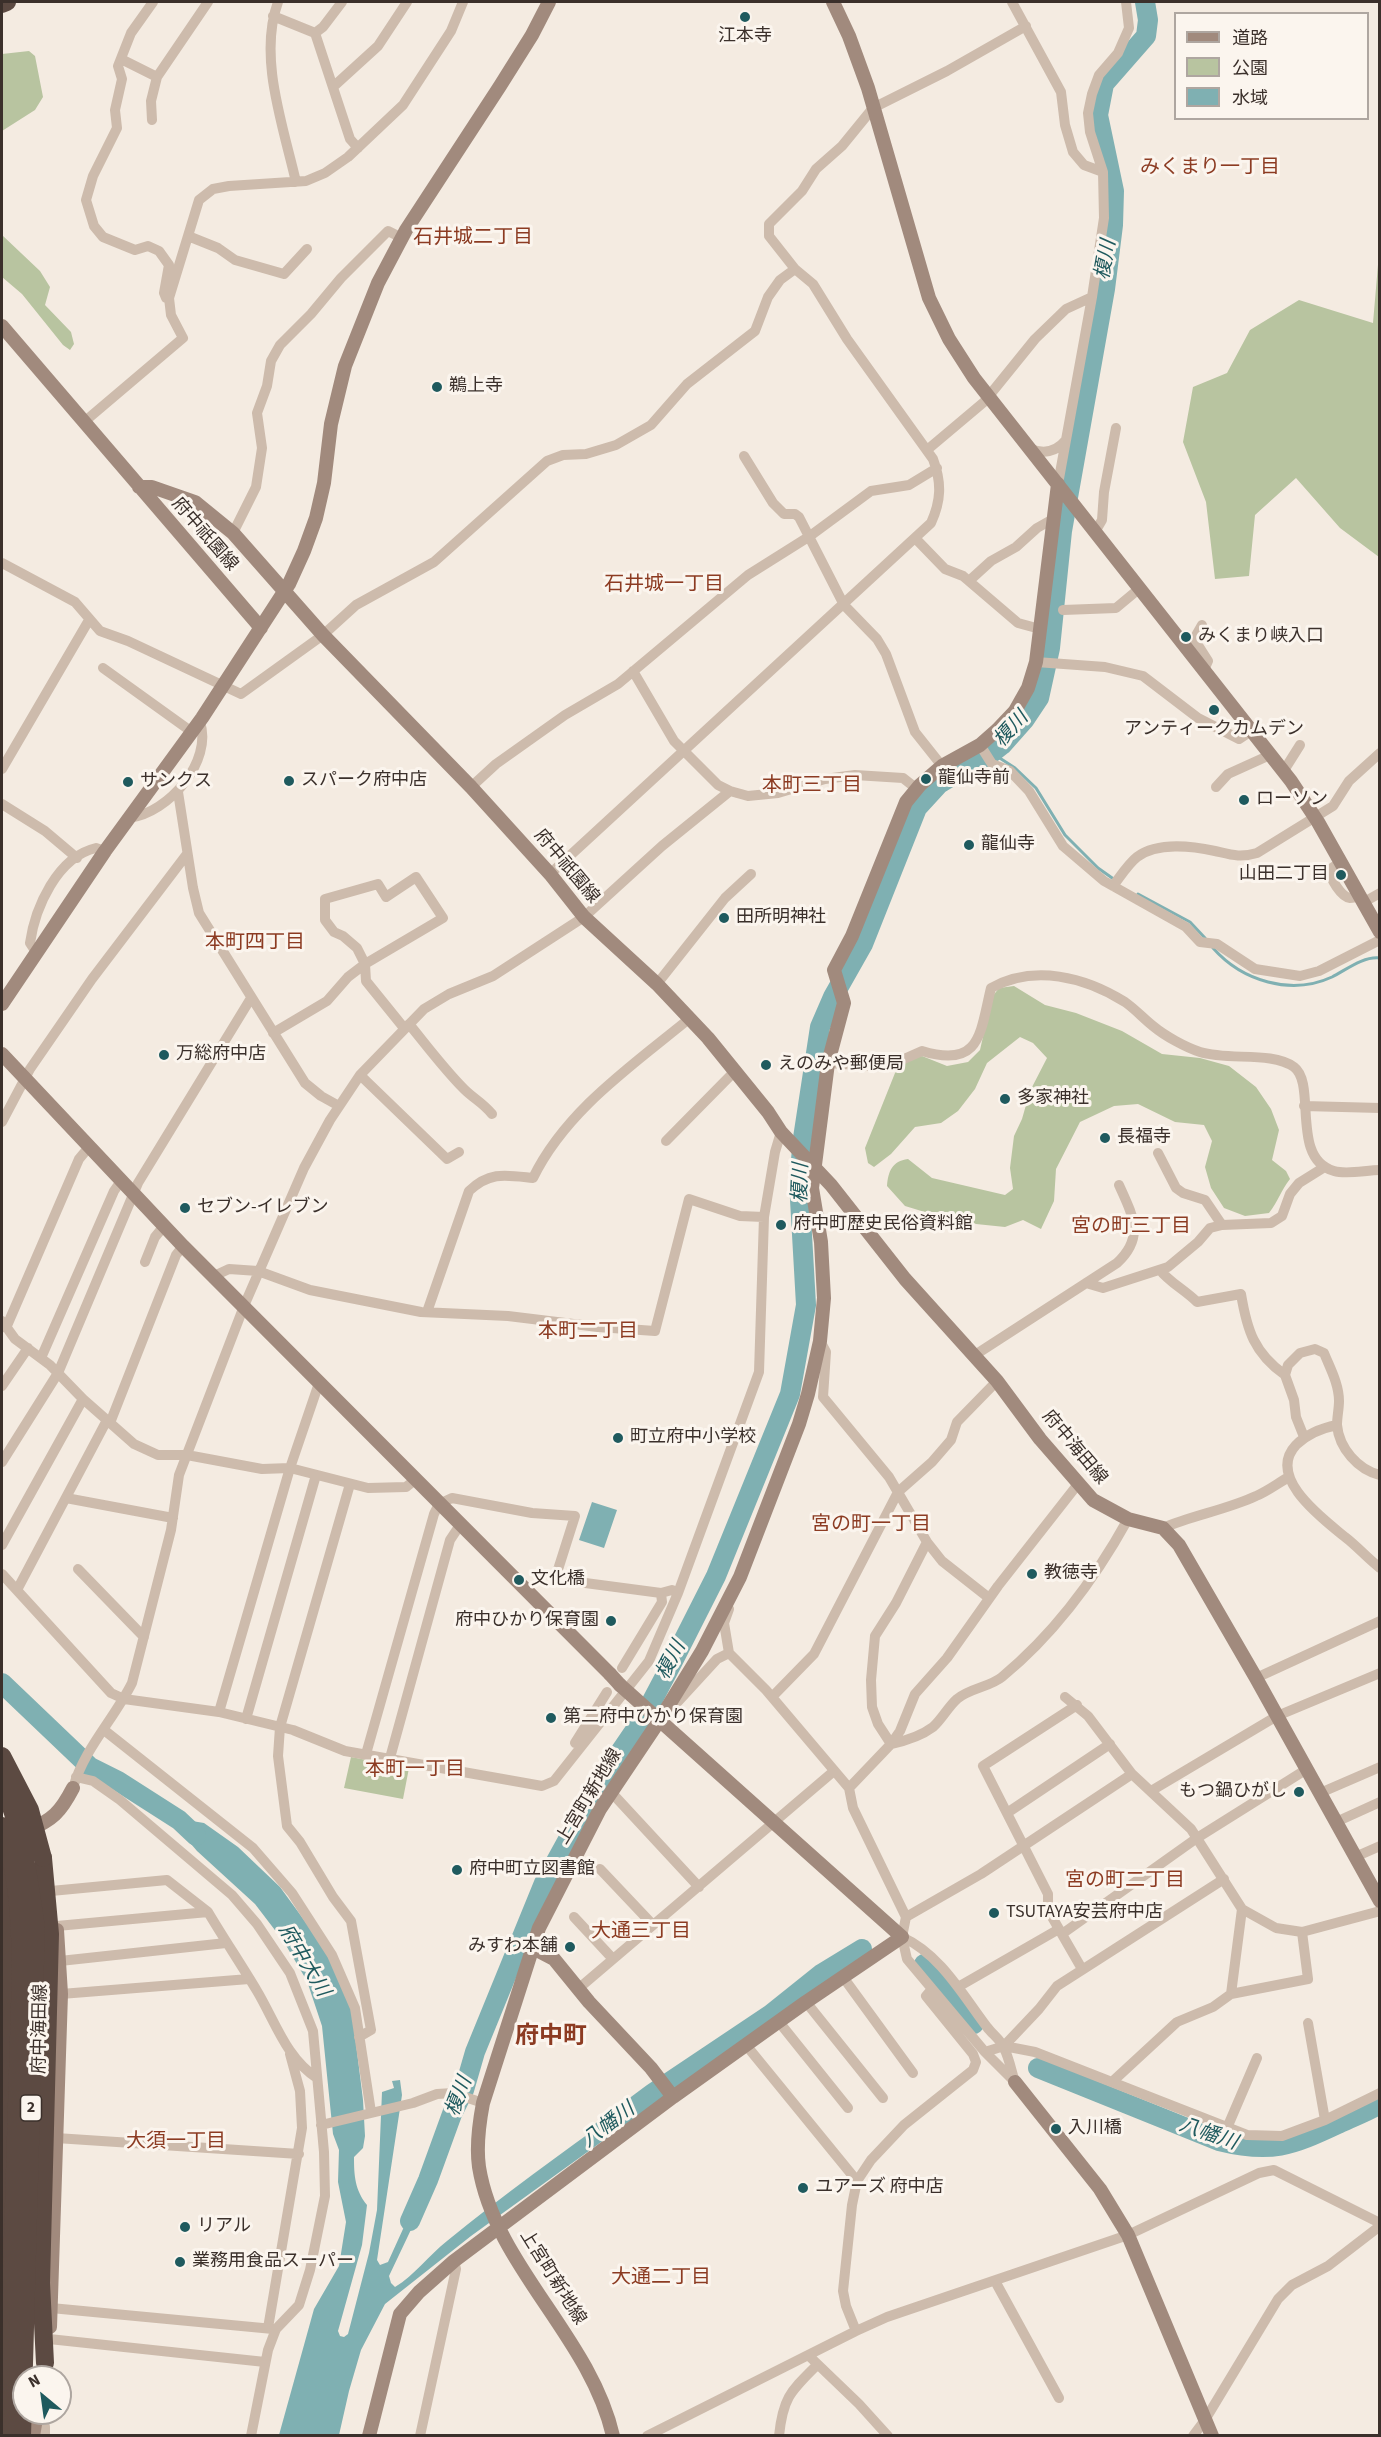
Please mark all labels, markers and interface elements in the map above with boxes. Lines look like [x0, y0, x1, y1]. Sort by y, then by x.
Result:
marker: 江本寺 [738, 10, 752, 24]
legend [1174, 12, 1369, 120]
place label: 江本寺 [718, 26, 772, 48]
text: 道路 [1232, 26, 1268, 51]
text: 公園 [1232, 56, 1268, 81]
text: 水域 [1232, 86, 1268, 111]
district label: みくまり一丁目 [1140, 157, 1280, 181]
district label: 石井城二丁目 [413, 227, 533, 251]
water label: 榎川 [1092, 238, 1122, 282]
place label: 鵜上寺 [449, 376, 503, 398]
marker: 鵜上寺 [430, 380, 444, 394]
street label: 府中祇園線 [166, 494, 242, 576]
district label: 石井城一丁目 [604, 574, 724, 598]
place label: みくまり峡入口 [1198, 626, 1324, 648]
marker: みくまり峡入口 [1179, 630, 1193, 644]
marker: アンティークカムデン [1207, 703, 1221, 717]
water label: 榎川 [990, 707, 1034, 753]
place label: アンティークカムデン [1124, 719, 1304, 741]
place label: 龍仙寺前 [938, 768, 1010, 790]
place label: スパーク府中店 [301, 770, 427, 792]
place label: サンクス [140, 771, 212, 793]
marker: 龍仙寺前 [919, 772, 933, 786]
marker: スパーク府中店 [282, 774, 296, 788]
marker: サンクス [121, 775, 135, 789]
district label: 本町三丁目 [762, 775, 862, 799]
place label: ローソン [1256, 789, 1328, 811]
marker: ローソン [1237, 793, 1251, 807]
street label: 府中祇園線 [529, 826, 603, 908]
place label: 龍仙寺 [981, 834, 1035, 856]
marker: 龍仙寺 [962, 838, 976, 852]
place label: 山田二丁目 [1239, 864, 1329, 886]
marker: 山田二丁目 [1334, 868, 1348, 882]
place label: 田所明神社 [736, 907, 826, 929]
marker: 田所明神社 [717, 911, 731, 925]
district label: 本町四丁目 [205, 932, 305, 956]
place label: 万総府中店 [176, 1044, 266, 1066]
marker: 万総府中店 [157, 1048, 171, 1062]
place label: えのみや郵便局 [778, 1054, 904, 1076]
marker: えのみや郵便局 [759, 1058, 773, 1072]
place label: 多家神社 [1017, 1088, 1089, 1110]
marker: 多家神社 [998, 1092, 1012, 1106]
place label: 長福寺 [1117, 1127, 1171, 1149]
marker: 長福寺 [1098, 1131, 1112, 1145]
water label: 榎川 [789, 1163, 815, 1203]
place label: セブン-イレブン [197, 1197, 329, 1219]
marker: セブン-イレブン [178, 1201, 192, 1215]
place label: 府中町歴史民俗資料館 [793, 1214, 973, 1236]
district label: 宮の町三丁目 [1071, 1216, 1191, 1240]
marker: 府中町歴史民俗資料館 [774, 1218, 788, 1232]
district label: 本町二丁目 [538, 1321, 638, 1345]
street label: 府中海田線 [1037, 1407, 1111, 1489]
place label: 町立府中小学校 [630, 1427, 756, 1449]
marker: 町立府中小学校 [611, 1431, 625, 1445]
district label: 宮の町一丁目 [811, 1514, 931, 1538]
place label: 教徳寺 [1044, 1563, 1098, 1585]
marker: 教徳寺 [1025, 1567, 1039, 1581]
place label: 文化橋 [531, 1569, 585, 1591]
marker: 文化橋 [512, 1573, 526, 1587]
place label: 府中ひかり保育園 [455, 1610, 599, 1632]
marker: 府中ひかり保育園 [604, 1614, 618, 1628]
water label: 榎川 [652, 1638, 692, 1684]
place label: 第二府中ひかり保育園 [563, 1707, 743, 1729]
marker: 第二府中ひかり保育園 [544, 1711, 558, 1725]
street label: 上宮町新地線 [553, 1745, 627, 1849]
district label: 本町一丁目 [365, 1759, 465, 1783]
place label: もつ鍋ひがし [1179, 1781, 1287, 1803]
marker: もつ鍋ひがし [1292, 1785, 1306, 1799]
place label: 府中町立図書館 [469, 1859, 595, 1881]
marker: 府中町立図書館 [450, 1863, 464, 1877]
district label: 宮の町二丁目 [1065, 1870, 1185, 1894]
place label: TSUTAYA安芸府中店 [1006, 1902, 1163, 1924]
marker: TSUTAYA安芸府中店 [987, 1906, 1001, 1920]
water label: 府中大川 [272, 1921, 334, 2001]
district label: 大通三丁目 [591, 1921, 691, 1945]
place label: みすわ本舗 [468, 1936, 558, 1958]
marker: みすわ本舗 [563, 1940, 577, 1954]
street label: 府中海田線 [29, 1984, 53, 2074]
district label: 府中町 [515, 2024, 587, 2052]
water label: 榎川 [442, 2074, 478, 2120]
road number: 2 [20, 2095, 42, 2121]
water label: 八幡川 [578, 2098, 640, 2154]
water label: 八幡川 [1176, 2114, 1240, 2156]
place label: 入川橋 [1068, 2118, 1122, 2140]
marker: 入川橋 [1049, 2122, 1063, 2136]
district label: 大須一丁目 [126, 2131, 226, 2155]
place label: ユアーズ 府中店 [815, 2177, 944, 2199]
marker: ユアーズ 府中店 [796, 2181, 810, 2195]
place label: リアル [197, 2216, 251, 2238]
marker: リアル [178, 2220, 192, 2234]
street label: 上宮町新地線 [514, 2226, 590, 2330]
place label: 業務用食品スーパー [192, 2251, 354, 2273]
marker: 業務用食品スーパー [173, 2255, 187, 2269]
district label: 大通二丁目 [611, 2267, 711, 2291]
north arrow [12, 2365, 72, 2425]
text: N [24, 2369, 44, 2393]

